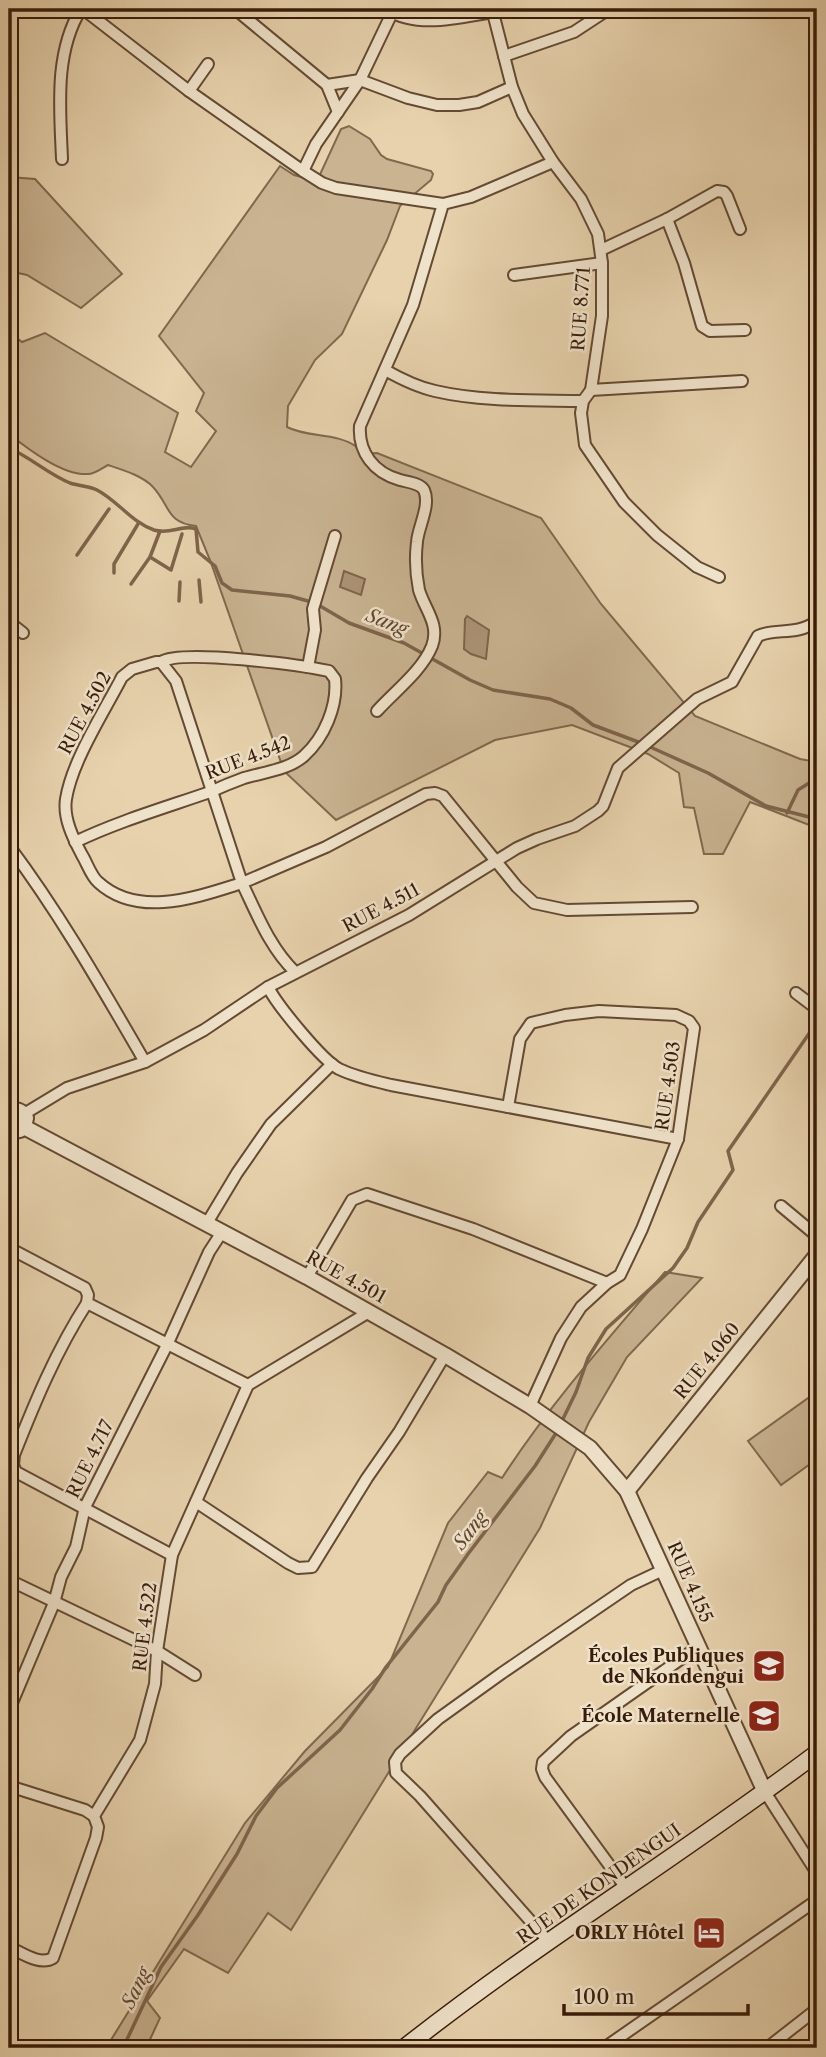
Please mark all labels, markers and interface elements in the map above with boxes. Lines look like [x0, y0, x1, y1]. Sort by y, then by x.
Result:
street label: RUE 8.771 [567, 266, 595, 352]
water label: Sang [362, 603, 413, 641]
street label: RUE 4.502 [54, 668, 116, 758]
street label: RUE 4.542 [202, 732, 294, 784]
street label: RUE 4.511 [339, 878, 424, 937]
street label: RUE 4.503 [651, 1040, 685, 1132]
street label: RUE 4.501 [302, 1246, 390, 1308]
street label: RUE 4.060 [669, 1318, 745, 1404]
street label: RUE 4.717 [62, 1416, 118, 1502]
water label: Sang [447, 1504, 493, 1555]
street label: RUE 4.155 [662, 1538, 718, 1626]
street label: RUE 4.522 [129, 1581, 161, 1673]
place label: Écoles Publiques de Nkondengui [588, 1644, 745, 1688]
school or university icon: Écoles Publiques de Nkondengui [750, 1647, 788, 1685]
school or university icon: École Maternelle [745, 1697, 783, 1735]
place label: École Maternelle [581, 1704, 740, 1727]
street label: RUE DE KONDENGUI [513, 1819, 685, 1949]
hotel icon: ORLY Hôtel [690, 1914, 728, 1952]
place label: ORLY Hôtel [575, 1922, 684, 1944]
water label: Sang [116, 1962, 157, 2013]
scale bar [564, 1973, 747, 2017]
text: 100 m [574, 1984, 635, 2009]

